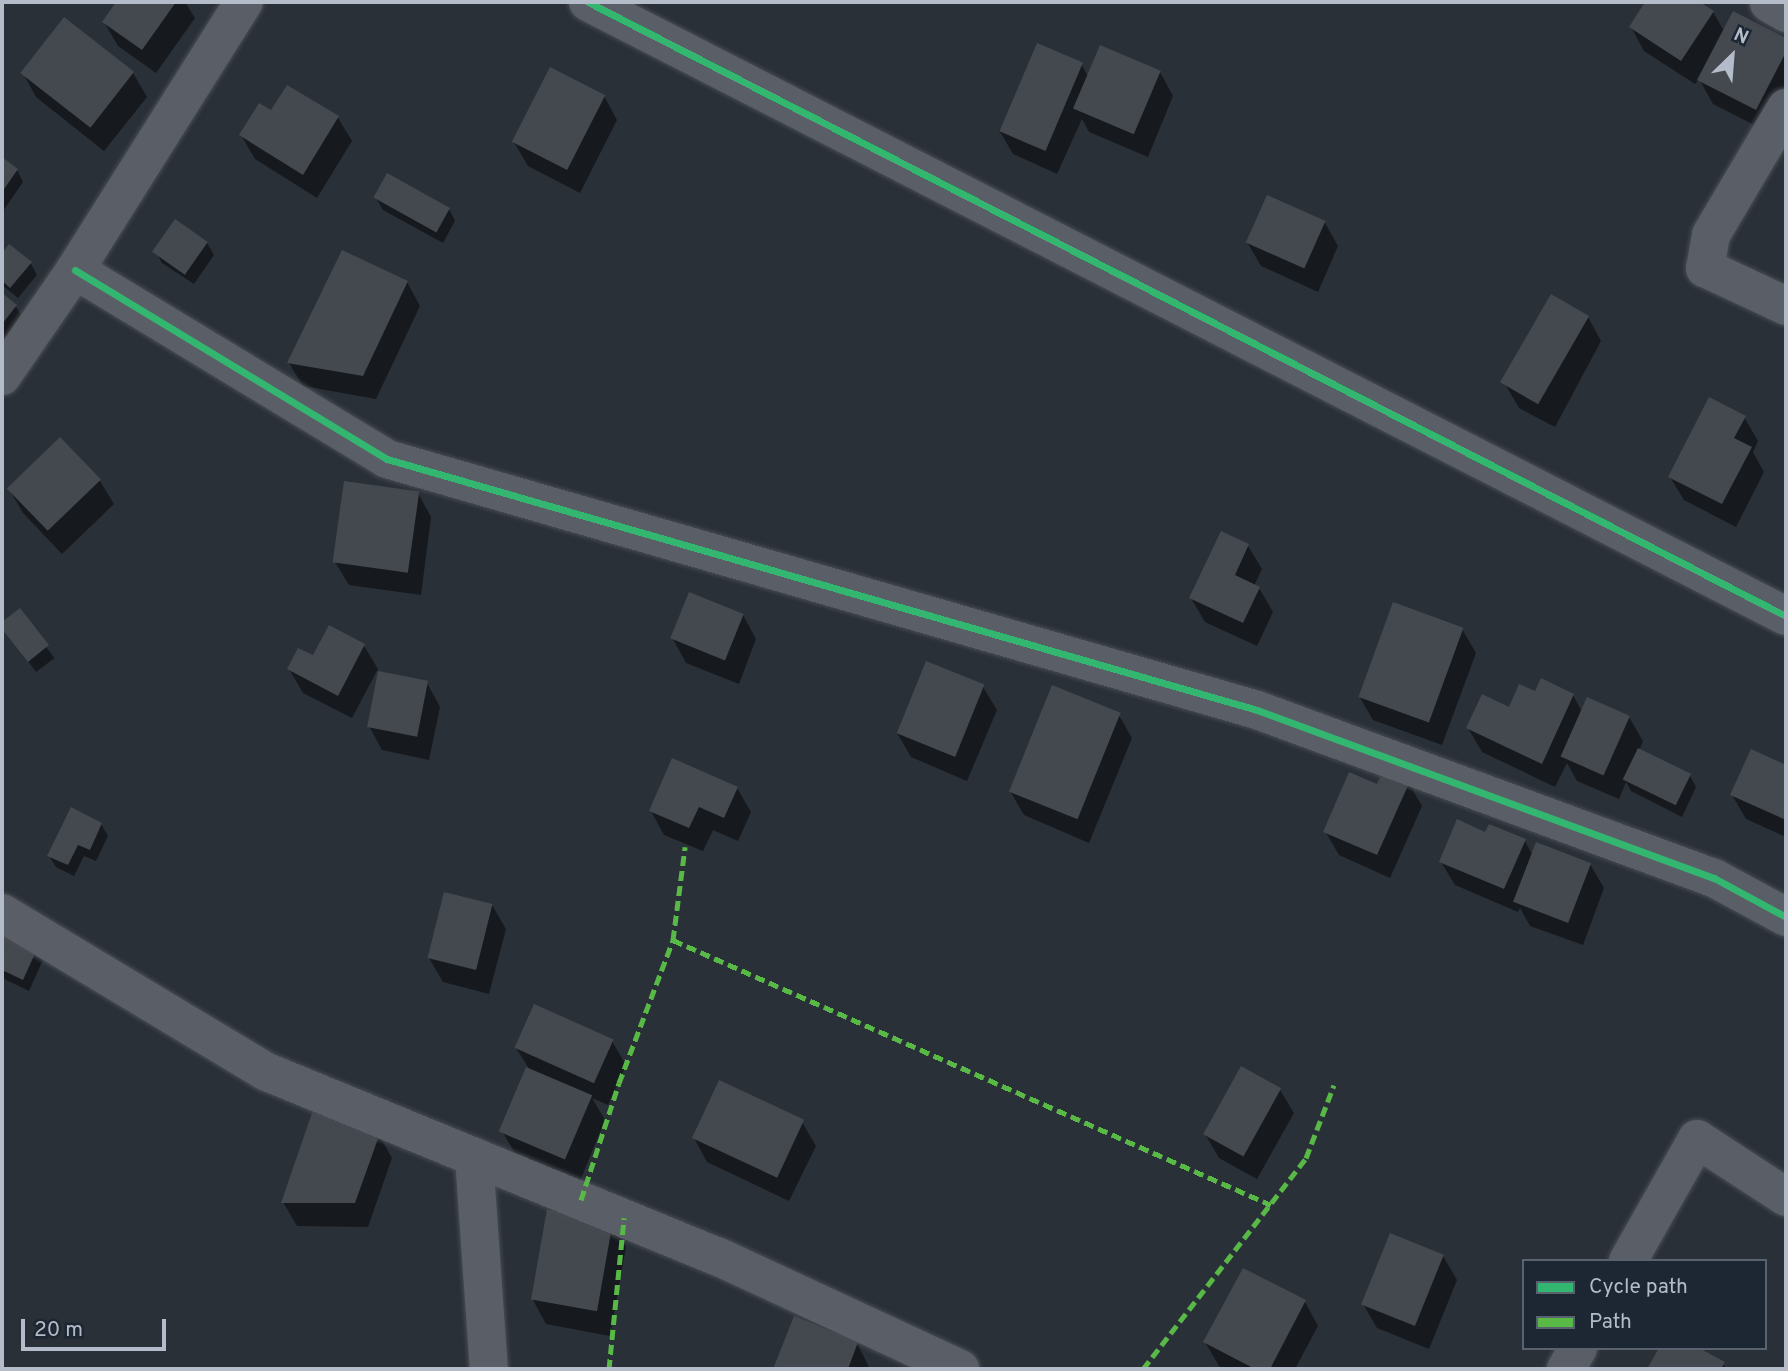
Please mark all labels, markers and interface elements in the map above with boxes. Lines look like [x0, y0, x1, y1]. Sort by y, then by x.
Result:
north arrow [1697, 21, 1767, 91]
text: N [1730, 23, 1752, 51]
legend [1522, 1259, 1767, 1350]
text: Cycle path [1589, 1274, 1688, 1301]
scale bar [24, 1304, 170, 1348]
text: Path [1589, 1309, 1632, 1336]
text: 20 m [34, 1317, 83, 1344]

